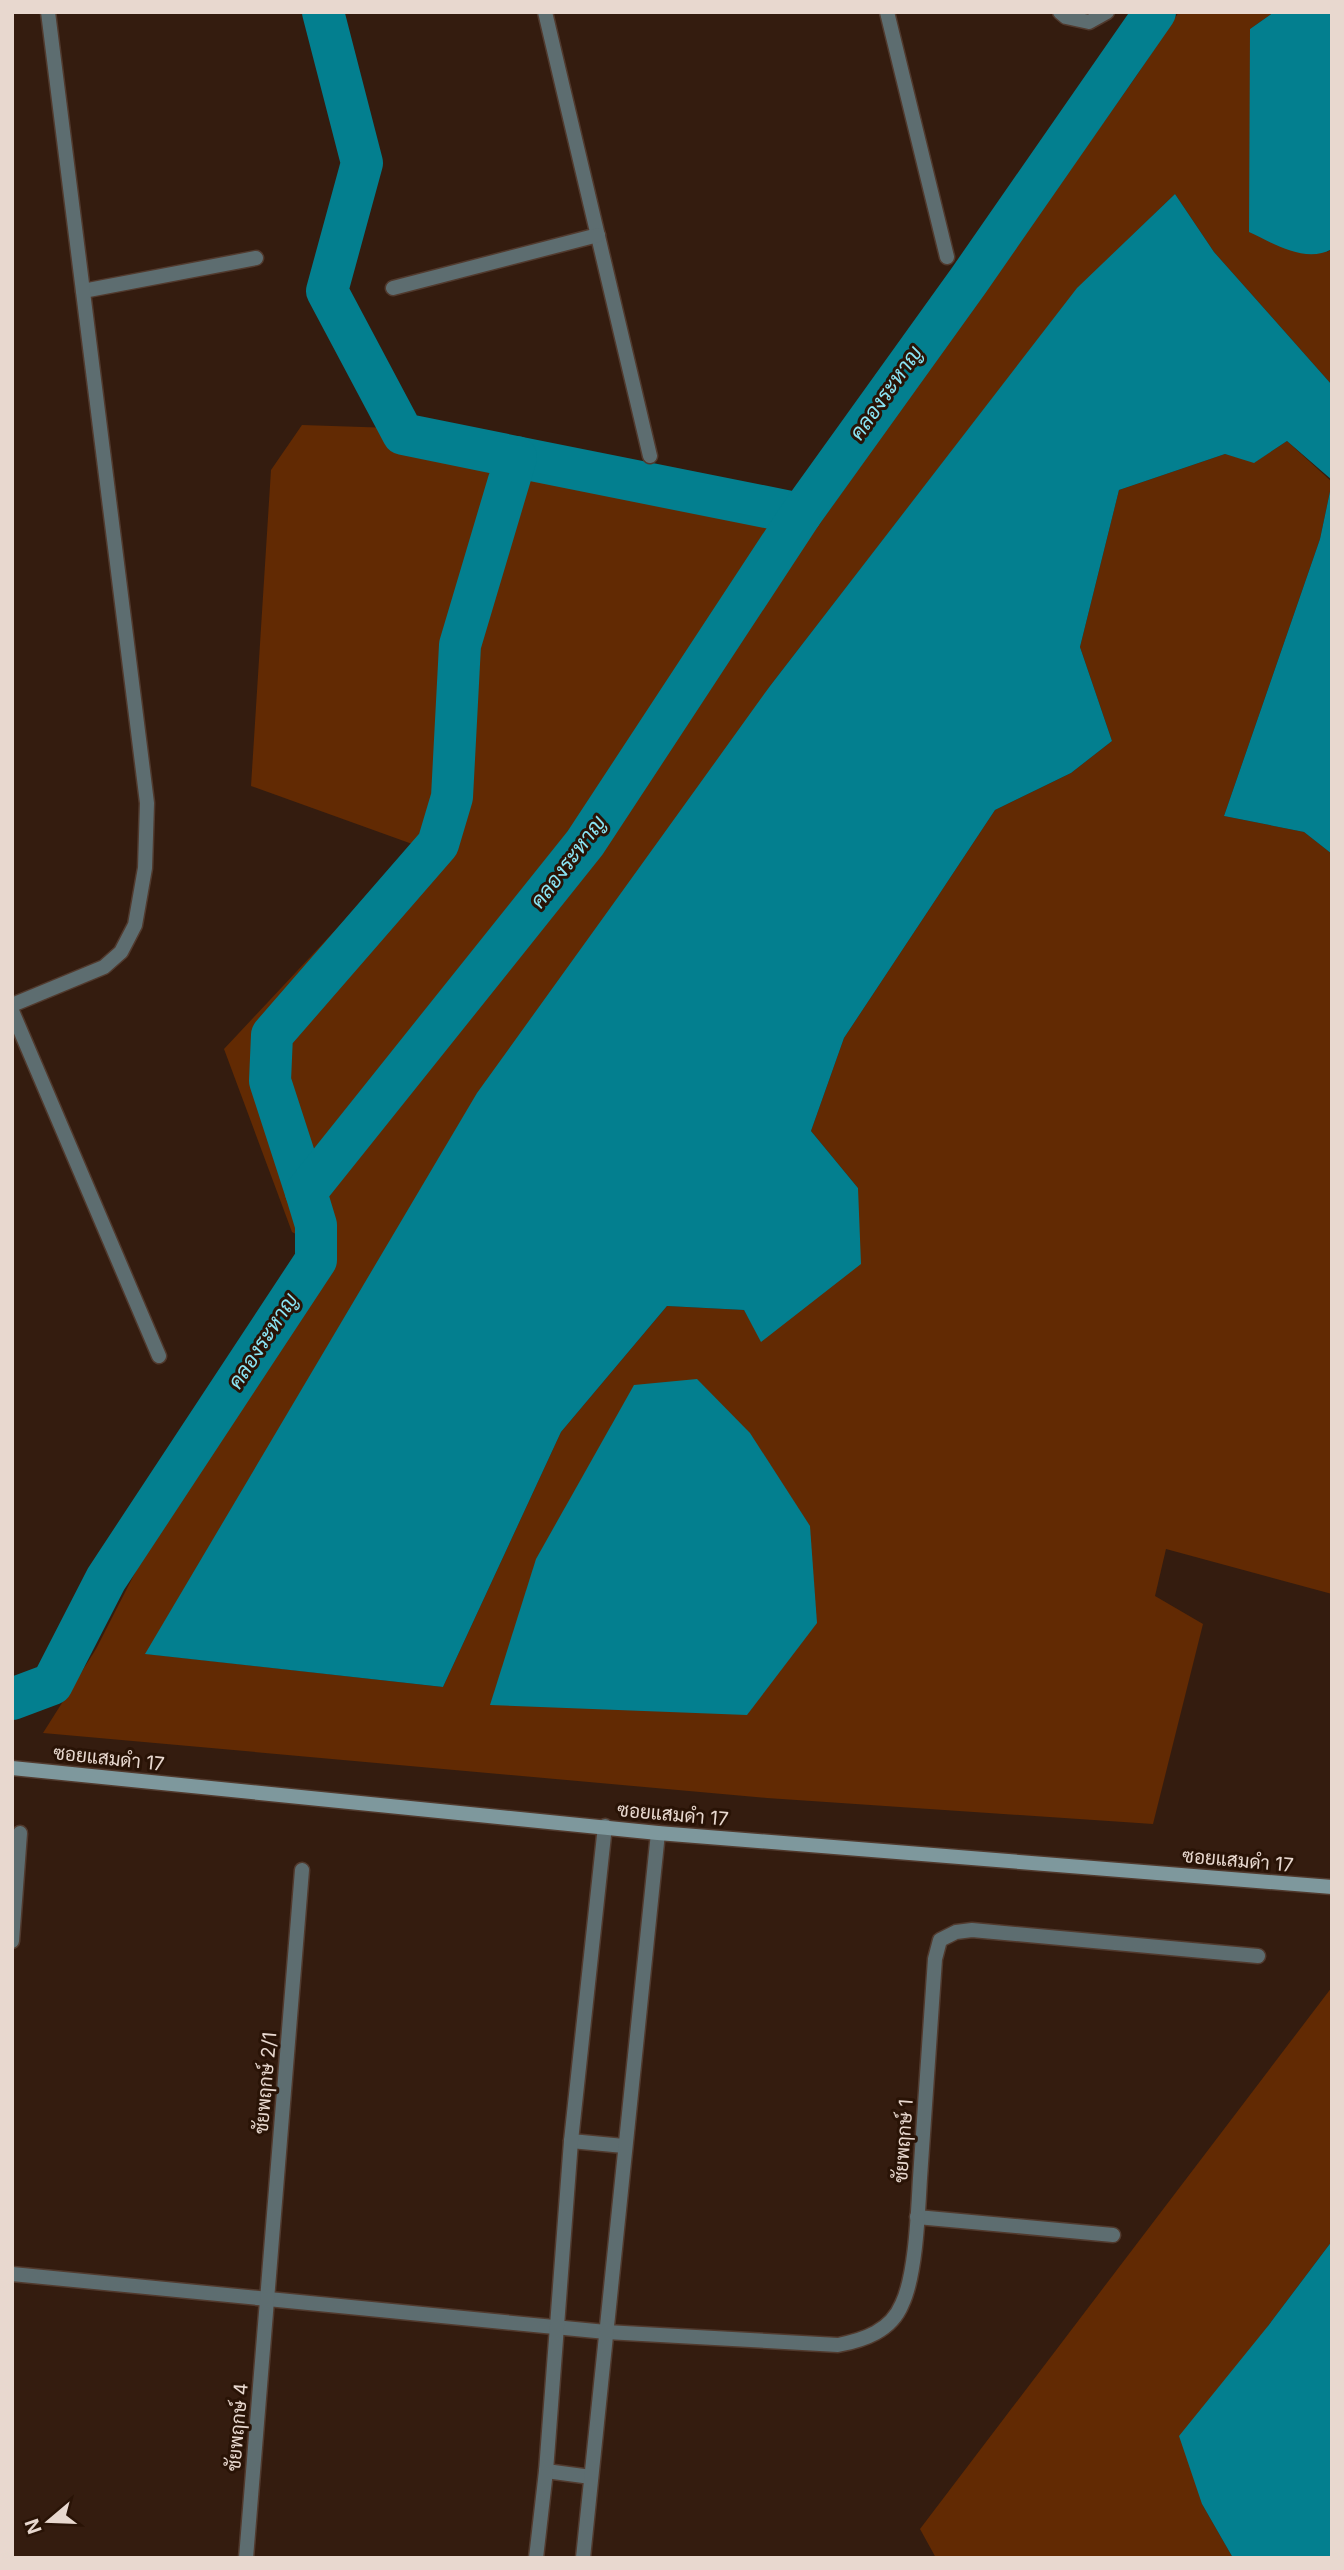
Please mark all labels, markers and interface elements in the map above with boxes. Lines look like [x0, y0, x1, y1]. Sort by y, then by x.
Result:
water label: คลองระหาญ [844, 340, 927, 445]
water label: คลองระหาญ [525, 810, 611, 913]
water label: คลองระหาญ [222, 1288, 303, 1393]
street label: ซอยแสมดำ 17 [52, 1741, 166, 1776]
street label: ซอยแสมดำ 17 [616, 1798, 730, 1831]
street label: ซอยแสมดำ 17 [1181, 1844, 1295, 1877]
street label: ชัยพฤกษ์ 2/1 [249, 2031, 281, 2135]
street label: ชัยพฤกษ์ 1 [888, 2098, 918, 2184]
street label: ชัยพฤกษ์ 4 [221, 2382, 253, 2472]
north arrow [14, 2486, 84, 2556]
text: N [20, 2516, 47, 2537]

